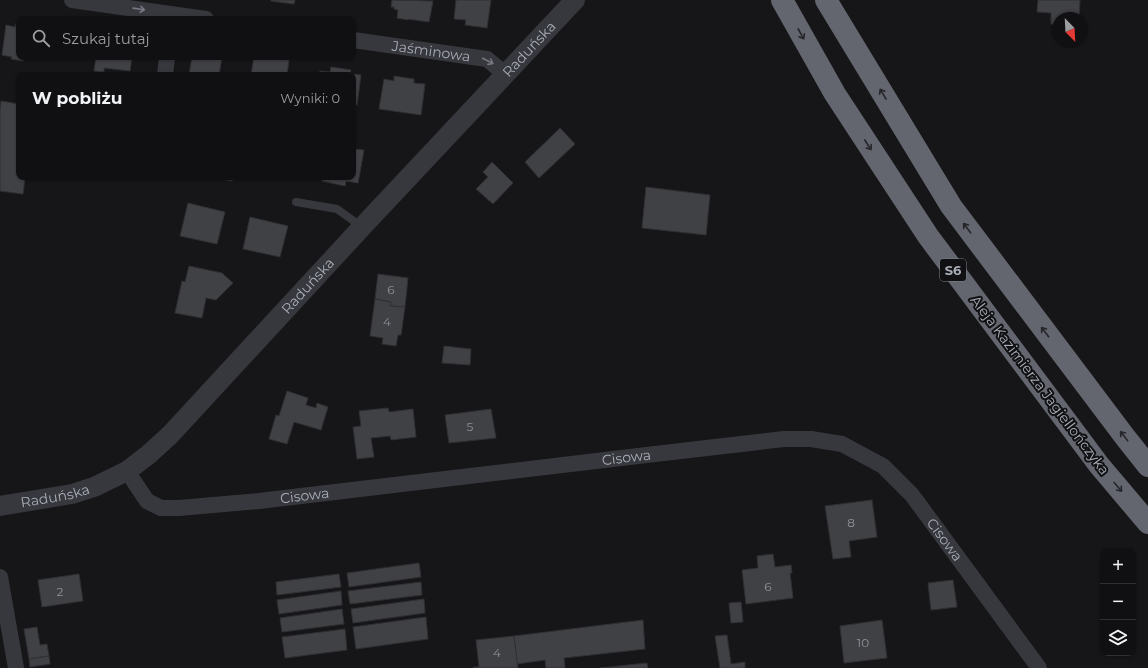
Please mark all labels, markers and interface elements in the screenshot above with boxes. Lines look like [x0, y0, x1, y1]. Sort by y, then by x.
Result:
one-way arrow [132, 5, 145, 13]
north arrow [1052, 12, 1088, 48]
search box [16, 16, 356, 60]
street label: Raduńska [498, 17, 560, 81]
icon: search [30, 27, 52, 49]
one-way arrow [797, 28, 805, 40]
text: Szukaj tutaj [62, 29, 150, 48]
street label: Jaśminowa [390, 36, 472, 66]
one-way arrow [482, 58, 494, 65]
text: W pobliżu [32, 88, 122, 108]
one-way arrow [878, 89, 887, 100]
text: Wyniki: 0 [280, 90, 340, 106]
one-way arrow [864, 139, 872, 150]
one-way arrow [963, 223, 971, 234]
street label: Raduńska [277, 254, 338, 318]
road number: S6 [940, 259, 966, 281]
house number: 6 [387, 282, 395, 297]
street label: Aleja Kazimierza Jagiellończyka [967, 292, 1113, 478]
house number: 4 [383, 314, 391, 329]
one-way arrow [1041, 326, 1049, 337]
house number: 5 [467, 419, 474, 434]
one-way arrow [1119, 430, 1128, 441]
street label: Cisowa [601, 446, 652, 469]
street label: Raduńska [19, 480, 92, 511]
one-way arrow [1114, 482, 1123, 493]
street label: Cisowa [279, 484, 330, 507]
street label: Cisowa [923, 514, 967, 565]
house number: 8 [847, 515, 855, 530]
map controls [1100, 548, 1136, 656]
button: + [1100, 548, 1136, 584]
house number: 6 [764, 579, 772, 594]
house number: 2 [57, 584, 64, 599]
button: − [1100, 584, 1136, 620]
button: layers [1100, 620, 1136, 656]
house number: 10 [857, 635, 869, 650]
house number: 4 [493, 645, 501, 660]

